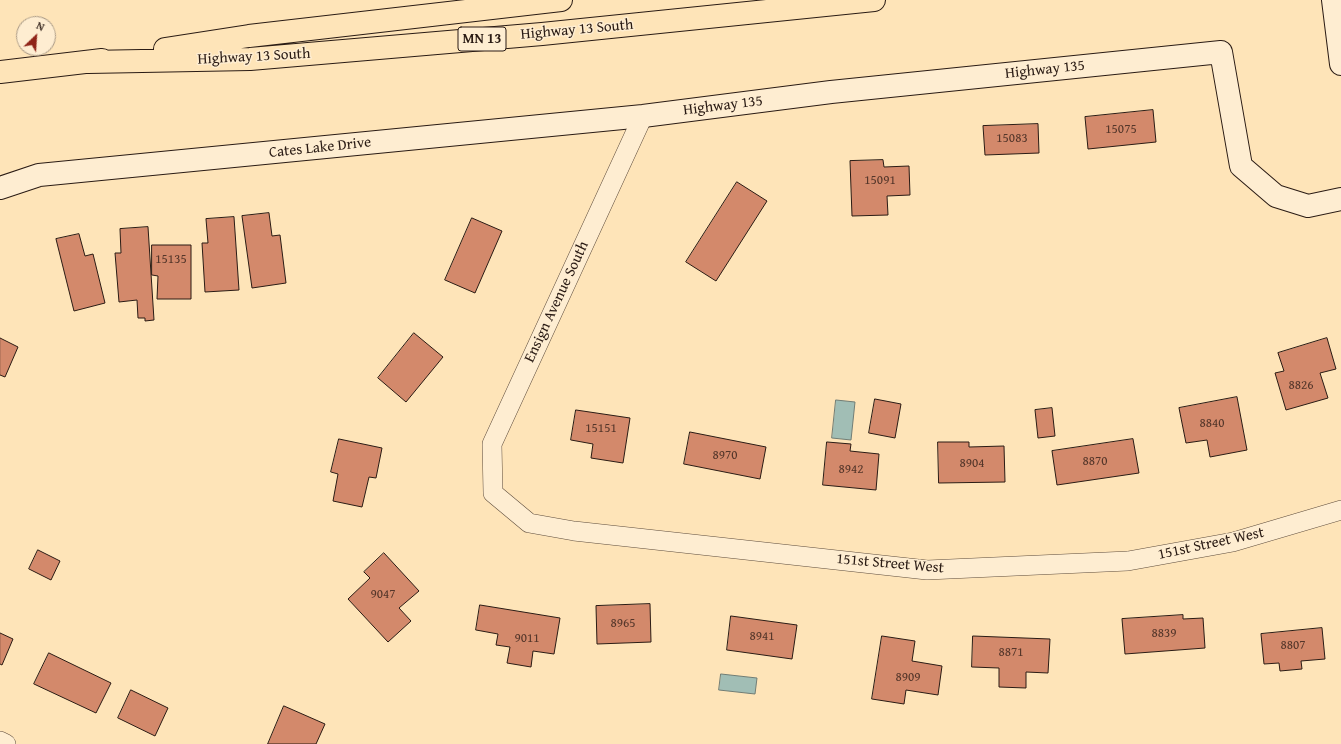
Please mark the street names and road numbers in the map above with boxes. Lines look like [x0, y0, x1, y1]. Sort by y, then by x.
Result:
street label: Highway 13 South [520, 16, 634, 44]
road number: MN 13 [458, 27, 506, 51]
street label: Highway 13 South [197, 45, 311, 69]
street label: Highway 135 [1004, 57, 1086, 83]
street label: Highway 135 [682, 92, 764, 120]
street label: Cates Lake Drive [268, 134, 372, 162]
street label: Ensign Avenue South [521, 239, 593, 365]
street label: 151st Street West [1156, 524, 1266, 564]
street label: 151st Street West [835, 550, 945, 578]

